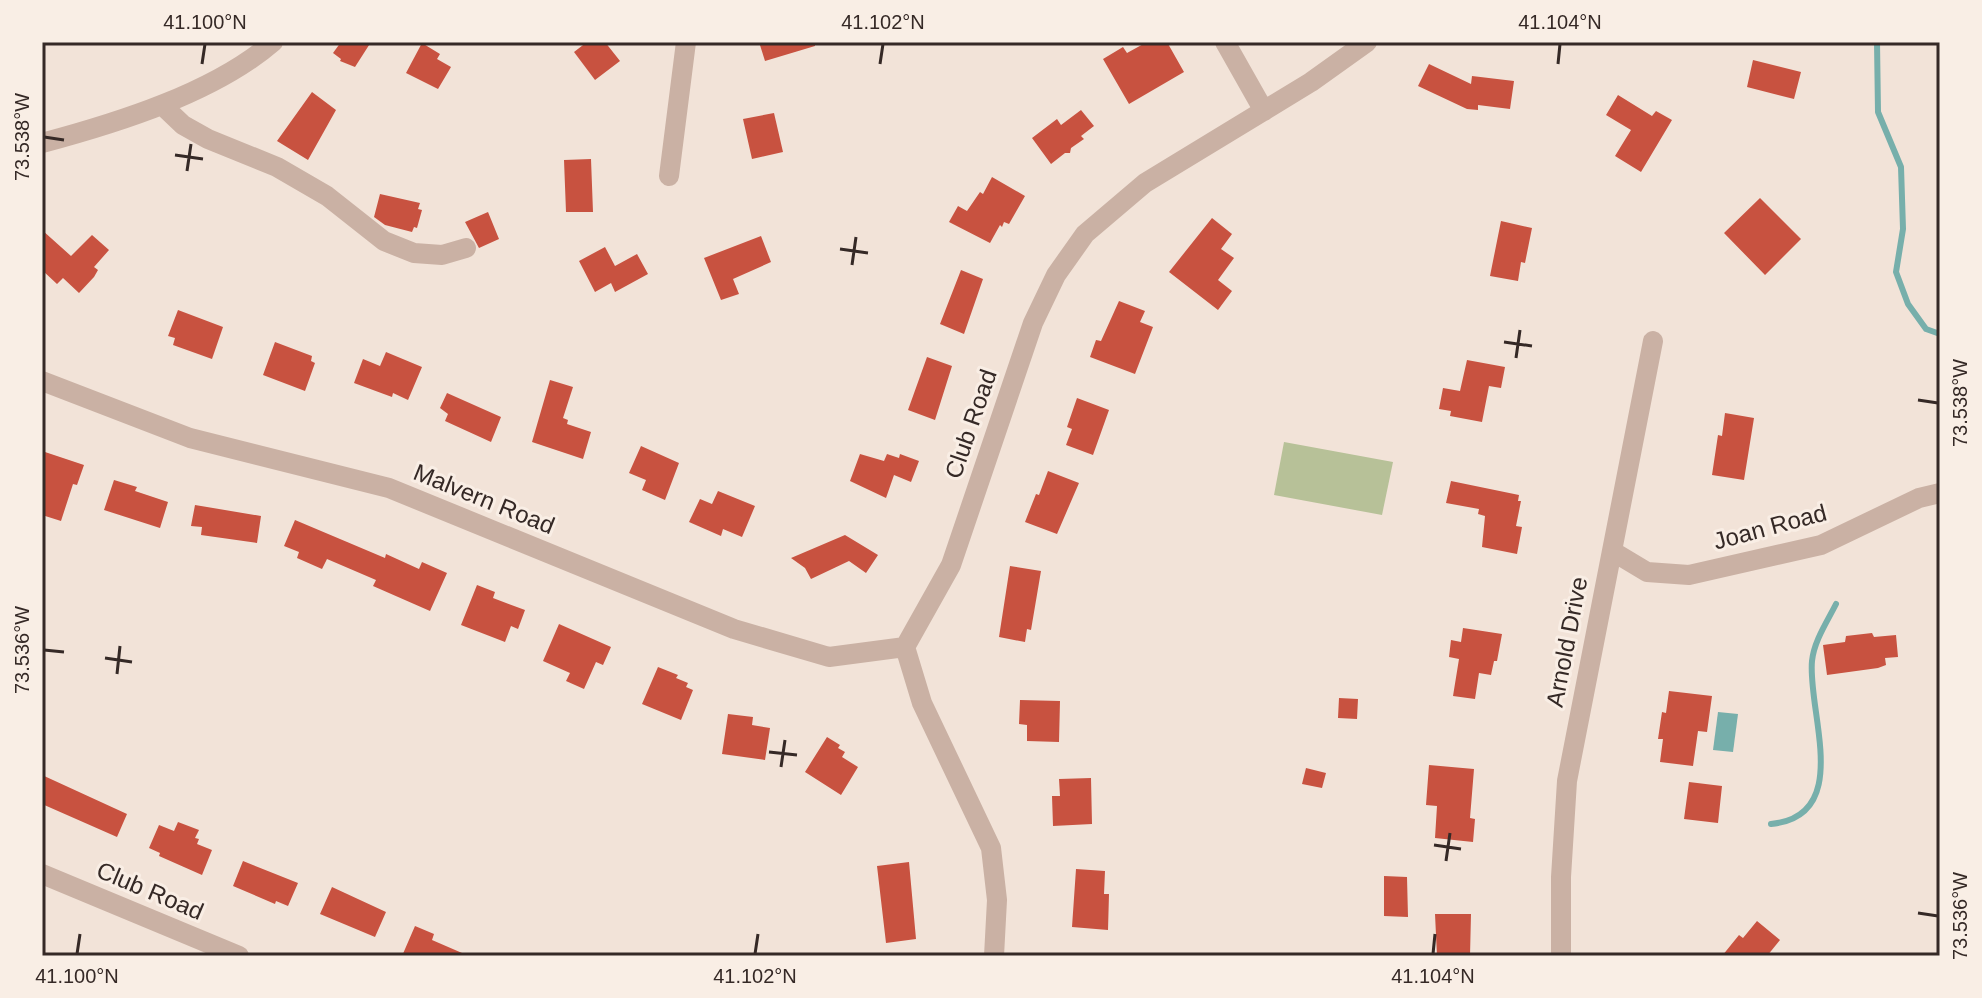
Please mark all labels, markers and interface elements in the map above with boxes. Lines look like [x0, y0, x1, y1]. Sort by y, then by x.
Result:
text: 41.100°N [163, 11, 247, 33]
text: 41.102°N [841, 11, 925, 33]
text: 41.104°N [1518, 11, 1602, 33]
text: 73.538°W [11, 93, 33, 181]
text: 73.538°W [1949, 359, 1971, 447]
street label: Club Road [939, 366, 1002, 482]
street label: Malvern Road [410, 458, 559, 539]
street label: Joan Road [1710, 498, 1829, 555]
street label: Arnold Drive [1541, 575, 1592, 709]
text: 73.536°W [11, 606, 33, 694]
street label: Club Road [93, 856, 208, 925]
text: 73.536°W [1949, 872, 1971, 960]
text: 41.100°N [35, 965, 119, 987]
text: 41.102°N [713, 965, 797, 987]
text: 41.104°N [1391, 965, 1475, 987]

